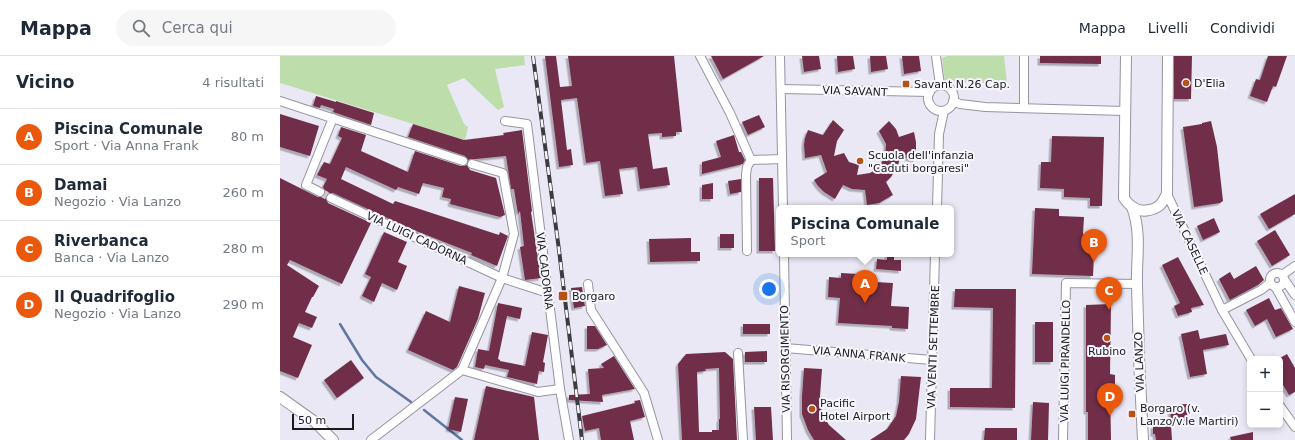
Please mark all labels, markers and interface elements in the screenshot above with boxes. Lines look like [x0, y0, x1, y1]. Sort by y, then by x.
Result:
search box [116, 10, 396, 46]
text: Mappa [20, 17, 92, 39]
icon: search [130, 17, 152, 39]
text: Cerca qui [162, 19, 233, 37]
text: Mappa [1079, 20, 1126, 36]
text: Livelli [1148, 20, 1188, 36]
text: Condividi [1210, 20, 1275, 36]
text: Vicino [16, 72, 74, 92]
text: 4 risultati [202, 75, 264, 90]
place label: D'Elia [1194, 77, 1225, 90]
place label: Savant N.26 Cap. [914, 78, 1010, 91]
marker: D'Elia [1181, 78, 1191, 88]
marker: Savant N.26 Cap. [901, 79, 911, 89]
street label: VIA SAVANT [822, 84, 888, 99]
text: Piscina Comunale [54, 120, 203, 138]
text: A [24, 129, 34, 144]
text: 80 m [231, 129, 264, 144]
text: Sport · Via Anna Frank [54, 138, 199, 153]
place label: Scuola dell'infanzia "Caduti borgaresi" [868, 149, 974, 175]
marker: Scuola dell'infanzia "Caduti borgaresi" [855, 156, 865, 166]
text: Damai [54, 176, 107, 194]
text: B [24, 185, 34, 200]
text: 260 m [222, 185, 264, 200]
text: Negozio · Via Lanzo [54, 194, 181, 209]
popup [776, 205, 954, 257]
street label: VIA CASELLE [1169, 208, 1210, 277]
street label: VIA LUIGI CADORNA [364, 209, 470, 268]
text: Piscina Comunale [791, 215, 939, 233]
pin: B [1081, 229, 1107, 262]
text: Riverbanca [54, 232, 149, 250]
street label: VIA CADORNA [533, 232, 556, 311]
text: Sport [791, 233, 825, 248]
text: C [24, 241, 34, 256]
text: 280 m [222, 241, 264, 256]
text: Banca · Via Lanzo [54, 250, 169, 265]
pin: A [852, 270, 878, 303]
pin: C [1096, 277, 1122, 310]
your location [759, 279, 779, 299]
street label: VIA VENTI SETTEMBRE [925, 285, 942, 409]
text: Il Quadrifoglio [54, 288, 175, 306]
marker: Borgaro [557, 290, 569, 302]
place label: Borgaro [572, 290, 616, 303]
text: D [24, 297, 34, 312]
text: 290 m [222, 297, 264, 312]
street label: VIA LUIGI PIRANDELLO [1058, 299, 1073, 422]
street label: VIA RISORGIMENTO [778, 305, 793, 413]
text: Negozio · Via Lanzo [54, 306, 181, 321]
street label: VIA LANZO [1132, 331, 1147, 392]
marker: Rubino [1102, 333, 1112, 343]
street label: VIA ANNA FRANK [812, 344, 907, 365]
place label: Rubino [1088, 345, 1126, 358]
map controls [1247, 356, 1283, 428]
button: + [1247, 356, 1283, 392]
pin: D [1097, 383, 1123, 416]
button: − [1247, 392, 1283, 428]
place label: Pacific Hotel Airport [820, 397, 891, 423]
place label: Borgaro (v. Lanzo/v.le Martiri) [1140, 402, 1239, 428]
marker: Pacific Hotel Airport [807, 404, 817, 414]
marker: Borgaro (v. Lanzo/v.le Martiri) [1127, 409, 1137, 419]
scale bar [292, 412, 354, 431]
text: 50 m [298, 414, 326, 427]

